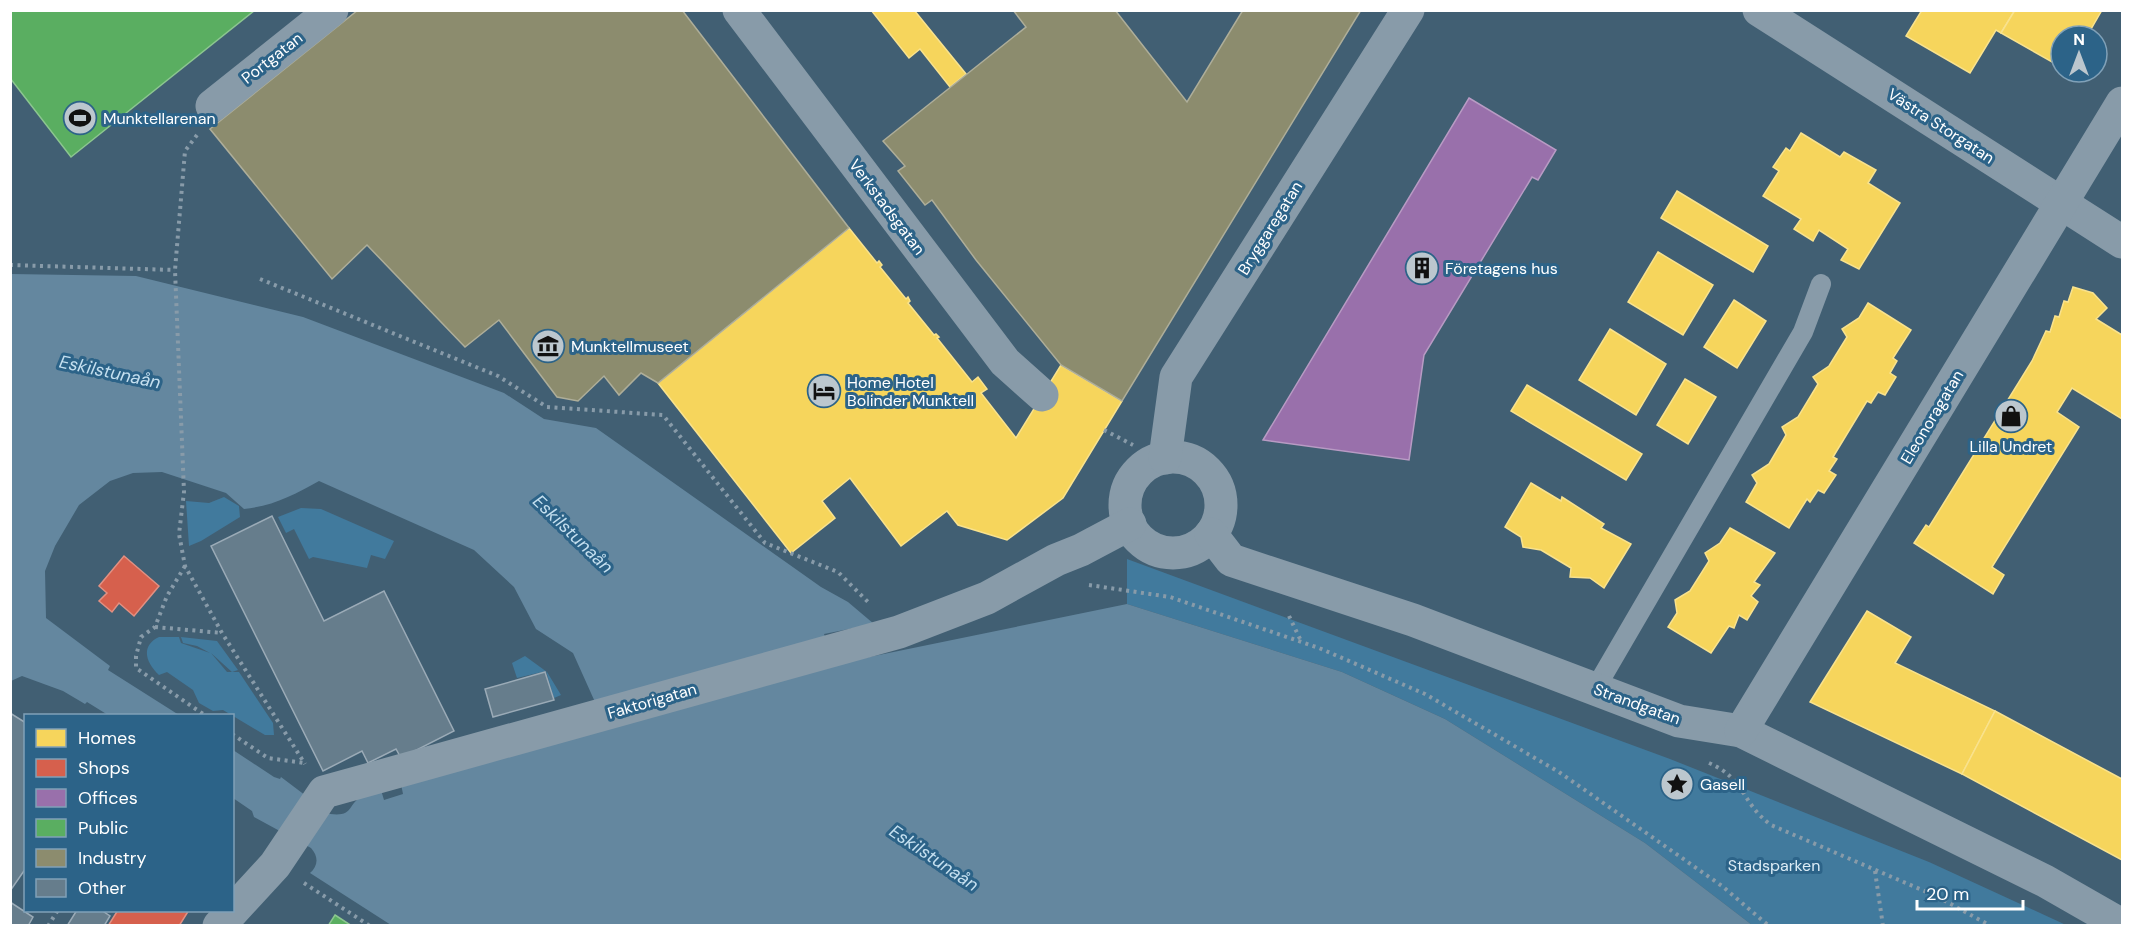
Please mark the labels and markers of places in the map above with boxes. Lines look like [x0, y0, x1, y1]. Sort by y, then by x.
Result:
sports icon: Munktellarenan [62, 100, 98, 136]
place label: Munktellarenan [103, 108, 216, 129]
building icon: Företagens hus [1404, 250, 1440, 286]
place label: Företagens hus [1445, 258, 1558, 279]
museum icon: Munktellmuseet [530, 328, 566, 364]
place label: Munktellmuseet [571, 336, 689, 357]
place label: Home Hotel Bolinder Munktell [847, 372, 974, 411]
hotel icon: Home Hotel Bolinder Munktell [806, 373, 842, 409]
shop icon: Lilla Undret [1993, 398, 2029, 434]
place label: Lilla Undret [1970, 436, 2052, 457]
place icon: Gasell [1659, 766, 1695, 802]
place label: Gasell [1700, 774, 1745, 795]

